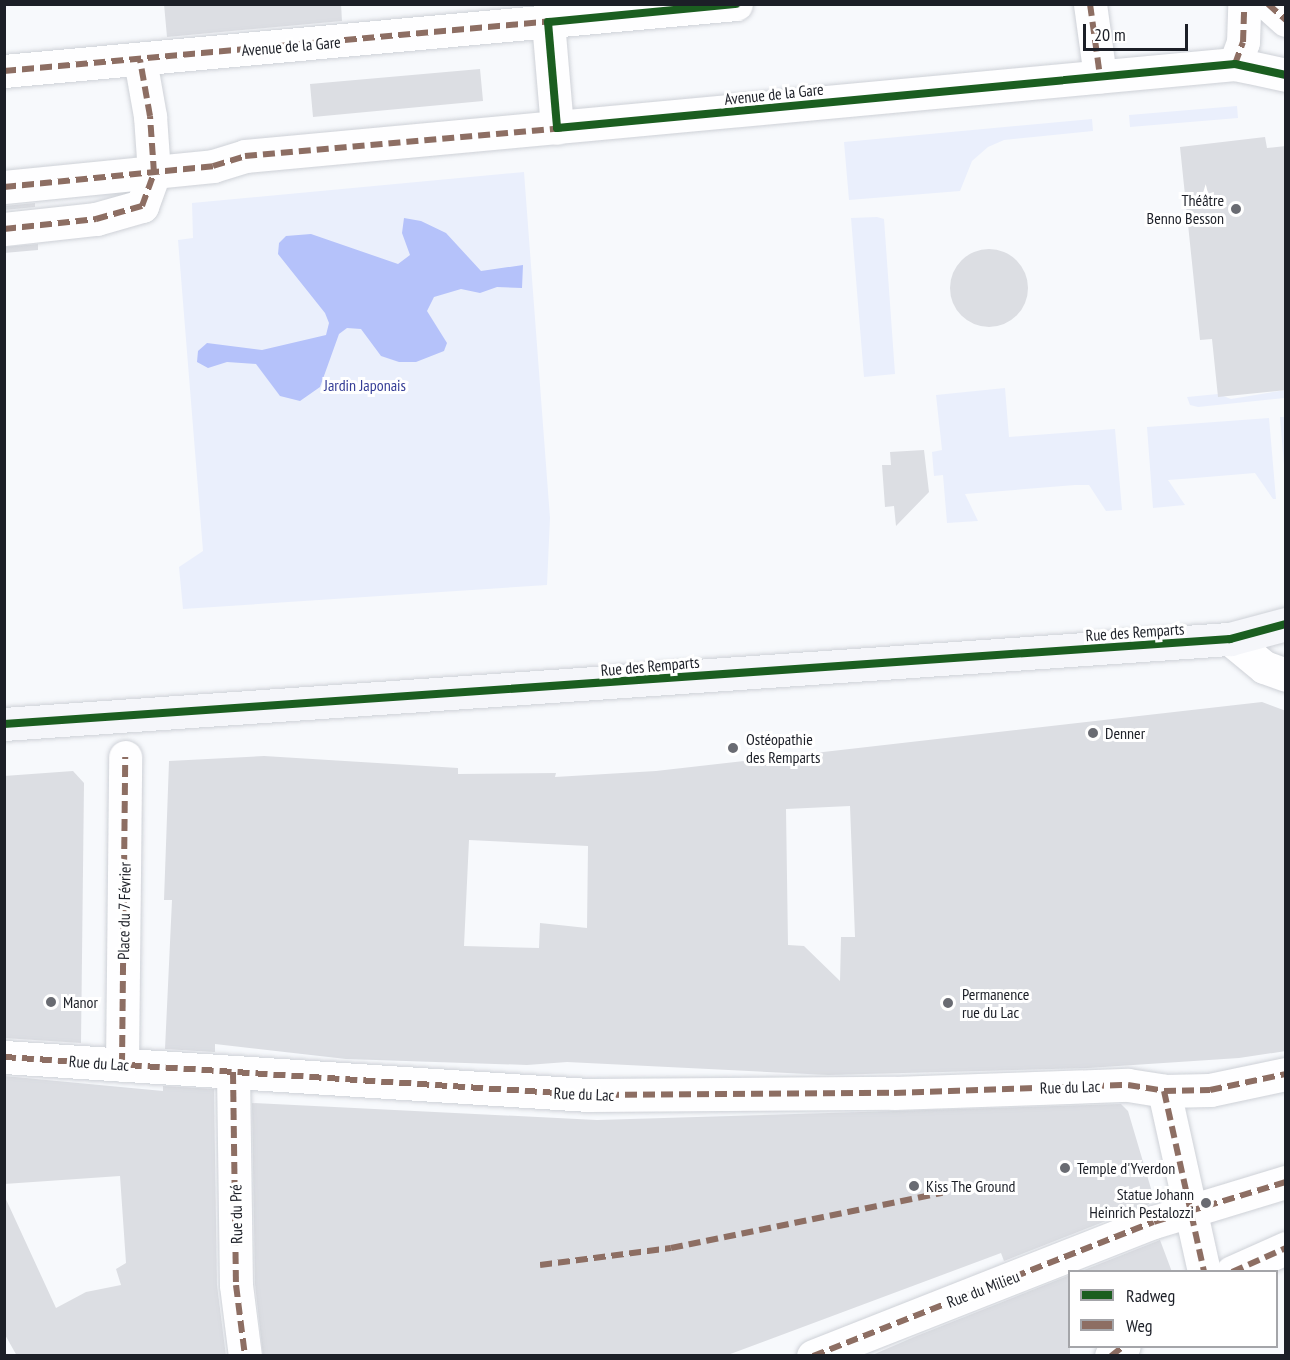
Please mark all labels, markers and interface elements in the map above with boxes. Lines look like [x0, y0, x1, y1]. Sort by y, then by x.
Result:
scale bar [1086, 12, 1191, 50]
text: 20 m [1094, 23, 1126, 46]
street label: Avenue de la Gare [241, 32, 341, 60]
street label: Avenue de la Gare [723, 79, 825, 109]
place label: Théâtre Benno Besson [1147, 190, 1224, 228]
marker: Théâtre Benno Besson [1229, 202, 1243, 216]
park label: Jardin Japonais [324, 375, 406, 395]
street label: Rue des Remparts [1085, 619, 1185, 645]
street label: Rue des Remparts [600, 652, 700, 680]
place label: Denner [1105, 723, 1145, 743]
marker: Denner [1086, 726, 1100, 740]
place label: Ostéopathie des Remparts [746, 729, 820, 767]
marker: Ostéopathie des Remparts [724, 739, 742, 757]
street label: Place du 7 Février [114, 862, 134, 960]
place label: Permanence rue du Lac [962, 984, 1029, 1022]
place label: Manor [63, 992, 98, 1012]
marker: Permanence rue du Lac [939, 994, 957, 1012]
marker: Manor [44, 995, 58, 1009]
street label: Rue du Lac [68, 1051, 130, 1075]
street label: Rue du Lac [1039, 1076, 1101, 1098]
street label: Rue du Lac [553, 1083, 615, 1105]
place label: Temple d'Yverdon [1077, 1158, 1175, 1178]
marker: Temple d'Yverdon [1058, 1161, 1072, 1175]
place label: Kiss The Ground [926, 1176, 1016, 1196]
marker: Kiss The Ground [907, 1179, 921, 1193]
street label: Rue du Pré [226, 1184, 246, 1244]
place label: Statue Johann Heinrich Pestalozzi [1089, 1184, 1194, 1222]
marker: Statue Johann Heinrich Pestalozzi [1199, 1196, 1213, 1210]
street label: Rue du Milieu [944, 1266, 1022, 1312]
legend [1068, 1270, 1278, 1348]
text: Radweg [1126, 1284, 1175, 1307]
text: Weg [1126, 1314, 1153, 1337]

